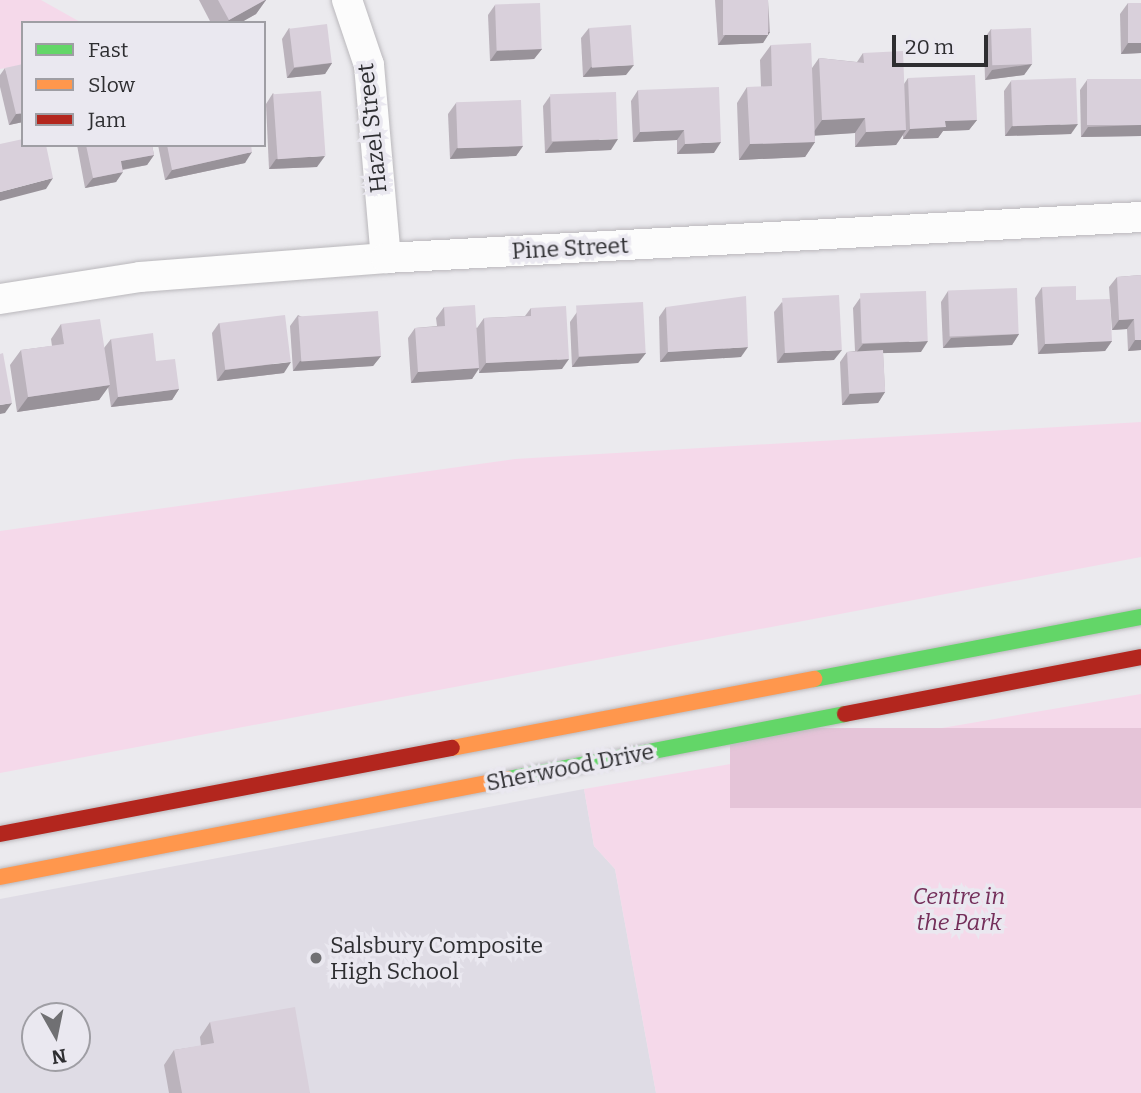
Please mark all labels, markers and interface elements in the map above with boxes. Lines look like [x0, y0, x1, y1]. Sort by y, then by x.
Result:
legend [21, 21, 266, 147]
scale bar [896, 21, 992, 65]
text: 20 m [905, 34, 954, 60]
text: Fast [88, 37, 128, 63]
street label: Hazel Street [351, 62, 393, 194]
text: Slow [88, 72, 135, 98]
text: Jam [88, 107, 126, 133]
street label: Pine Street [511, 231, 629, 265]
street label: Sherwood Drive [484, 737, 656, 797]
park label: Centre in the Park [913, 882, 1005, 936]
place label: Salsbury Composite High School [330, 931, 543, 985]
marker: Salsbury Composite High School [308, 950, 324, 966]
north arrow [21, 1002, 91, 1072]
text: N [50, 1044, 68, 1069]

